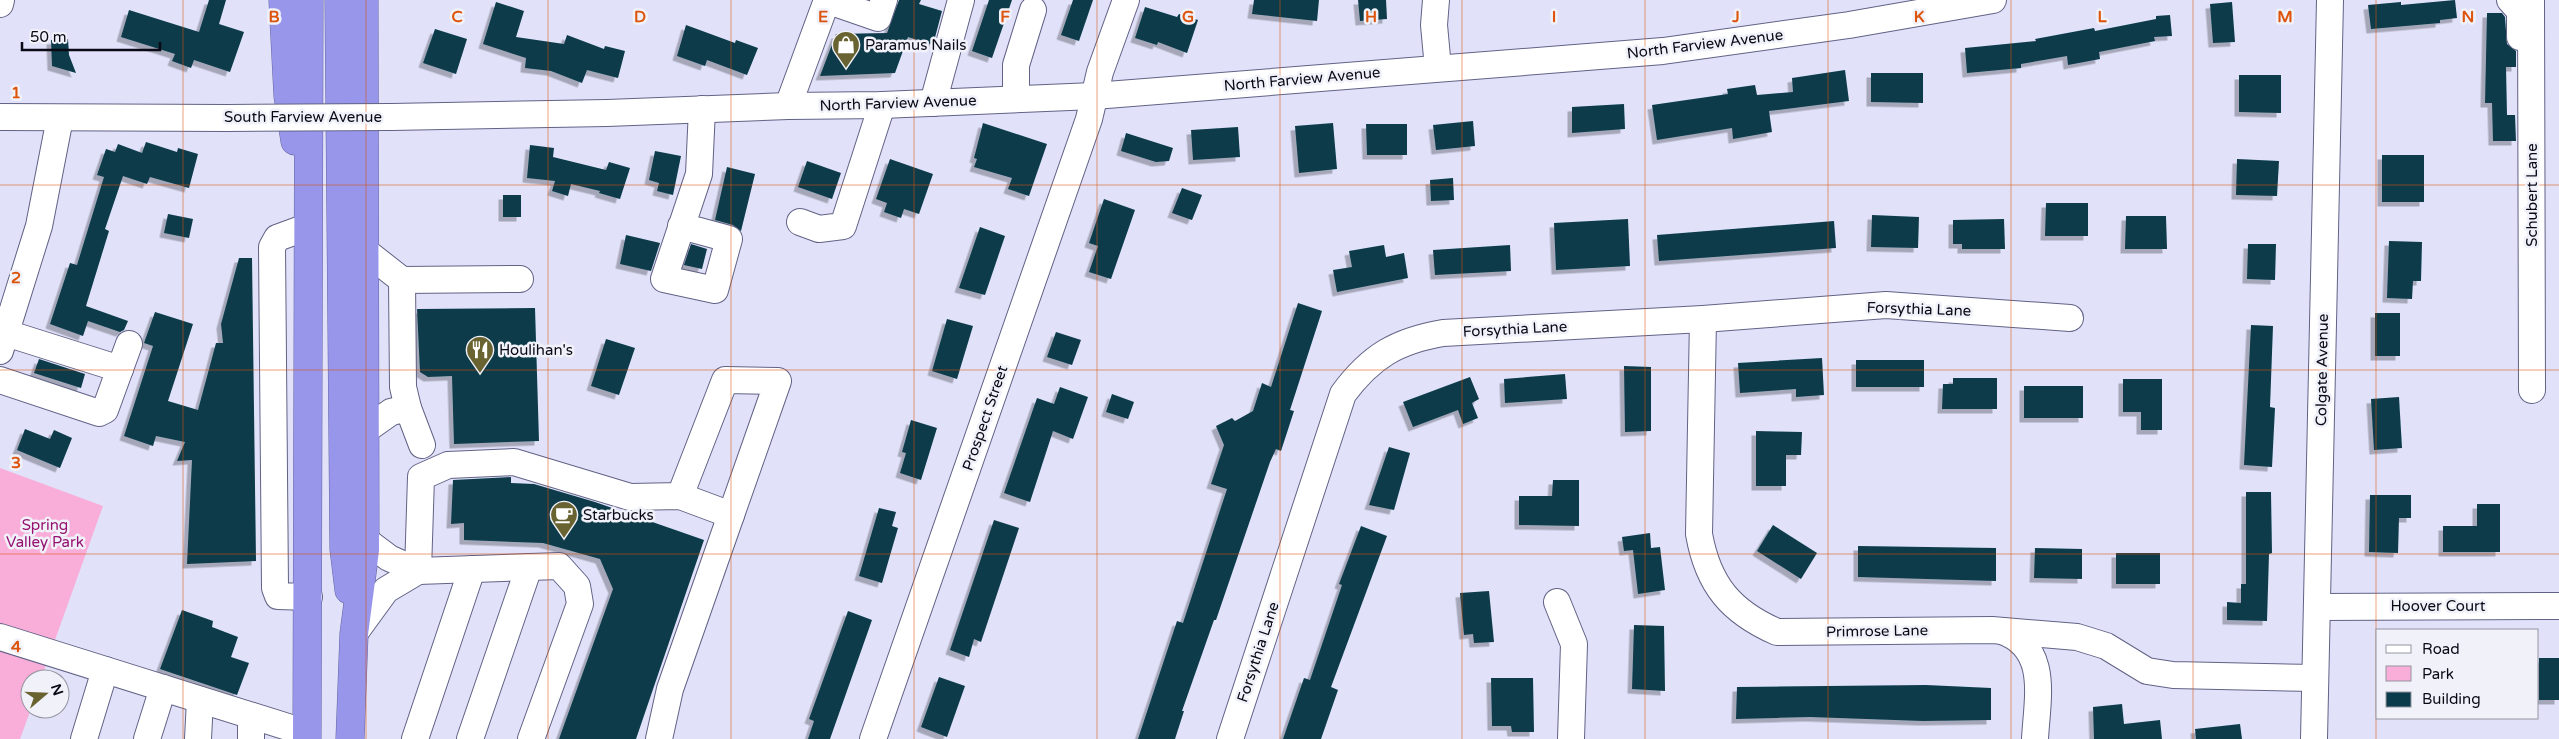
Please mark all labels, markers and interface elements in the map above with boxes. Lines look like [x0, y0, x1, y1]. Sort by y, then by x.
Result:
text: B [268, 7, 280, 27]
text: C [451, 7, 463, 27]
text: D [634, 7, 646, 27]
text: E [818, 7, 828, 27]
text: F [1000, 7, 1010, 27]
text: G [1182, 7, 1194, 27]
text: H [1365, 7, 1377, 27]
text: I [1552, 7, 1556, 27]
text: J [1731, 7, 1740, 27]
text: K [1914, 7, 1925, 27]
text: L [2097, 7, 2107, 27]
text: M [2277, 7, 2293, 27]
text: N [2462, 7, 2474, 27]
scale bar [22, 20, 160, 52]
street label: North Farview Avenue [1626, 25, 1784, 63]
text: 50 m [30, 28, 67, 46]
shop icon: Paramus Nails [831, 30, 861, 69]
place label: Paramus Nails [865, 36, 966, 54]
street label: North Farview Avenue [1223, 63, 1381, 95]
text: 1 [11, 83, 21, 103]
street label: North Farview Avenue [819, 91, 977, 115]
street label: South Farview Avenue [224, 108, 382, 126]
street label: Schubert Lane [2523, 143, 2541, 247]
text: 2 [11, 268, 21, 288]
street label: Forsythia Lane [1866, 298, 1972, 320]
street label: Colgate Avenue [2312, 314, 2332, 426]
street label: Forsythia Lane [1462, 317, 1568, 341]
restaurant icon: Houlihan's [465, 335, 495, 374]
place label: Houlihan's [499, 341, 573, 359]
street label: Prospect Street [959, 363, 1012, 473]
text: 3 [11, 453, 21, 473]
cafe icon: Starbucks [549, 500, 579, 539]
place label: Starbucks [583, 506, 654, 524]
park label: Spring Valley Park [6, 516, 84, 551]
street label: Hoover Court [2390, 597, 2486, 615]
street label: Forsythia Lane [1233, 600, 1283, 704]
street label: Primrose Lane [1826, 621, 1928, 641]
legend [2376, 629, 2539, 719]
text: 4 [11, 637, 21, 657]
text: Road [2422, 640, 2460, 658]
text: Park [2422, 665, 2454, 683]
north arrow [20, 669, 70, 719]
text: N [47, 682, 67, 698]
text: Building [2422, 690, 2481, 708]

